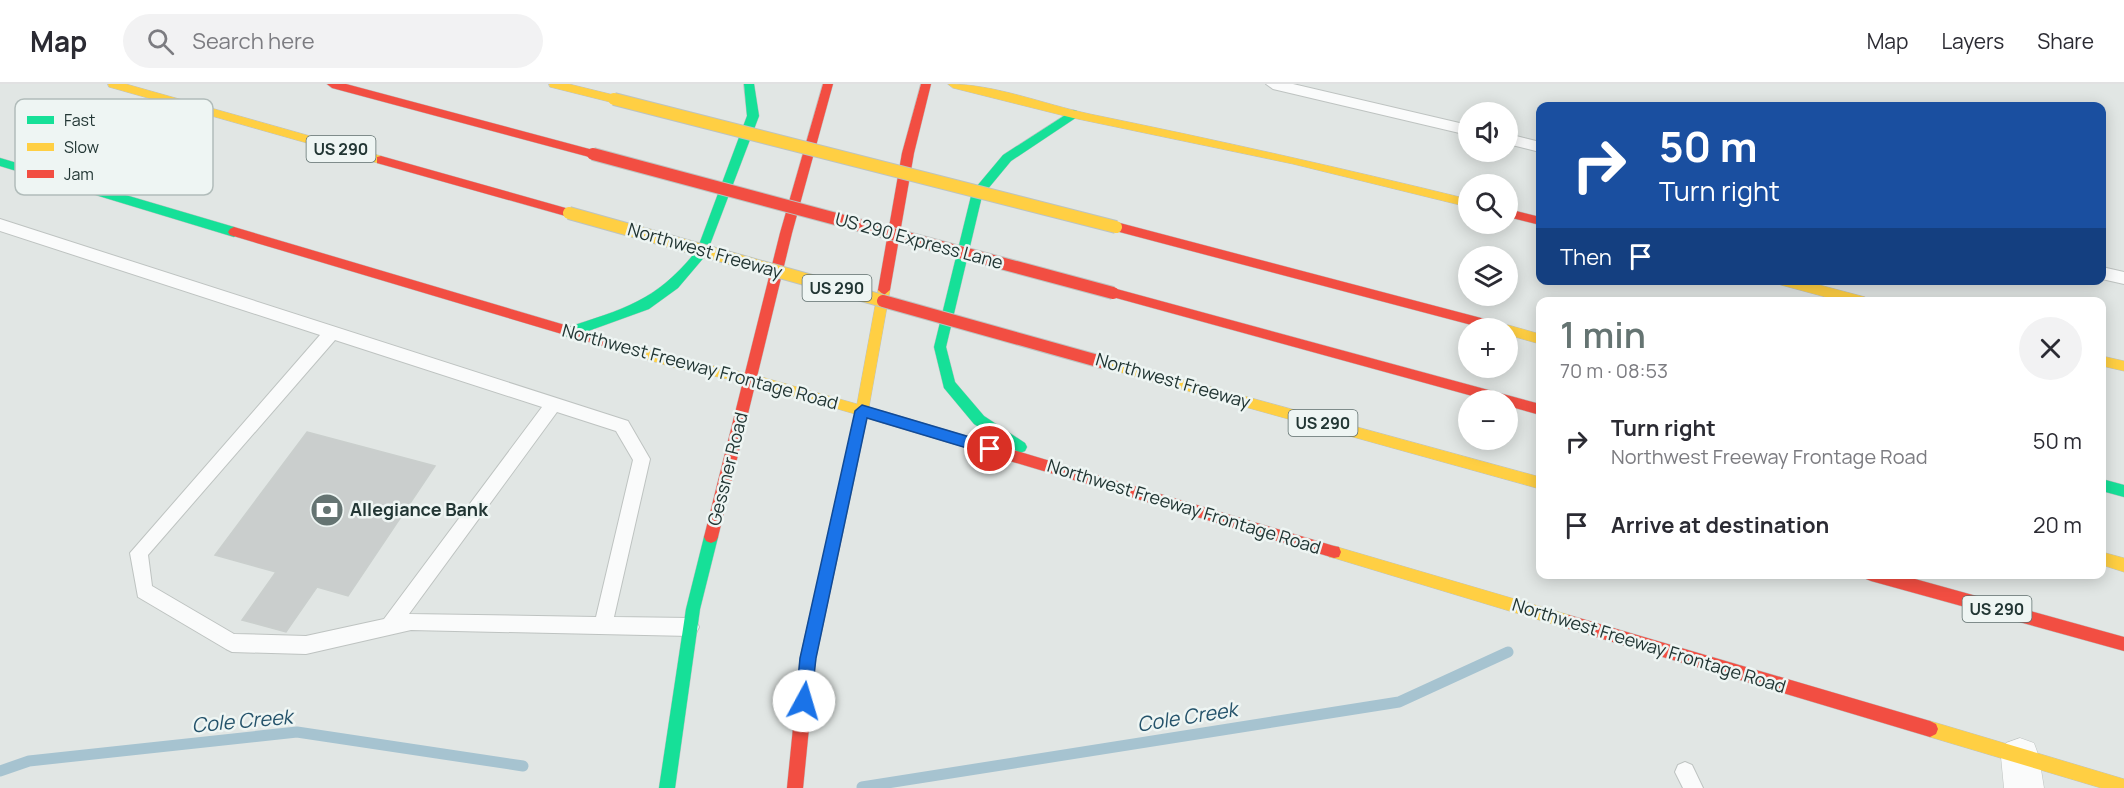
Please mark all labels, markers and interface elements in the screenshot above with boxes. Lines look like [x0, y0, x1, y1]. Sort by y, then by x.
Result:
search box [123, 14, 543, 68]
text: Map [30, 22, 87, 60]
icon: search [144, 25, 177, 58]
text: Search here [192, 26, 315, 56]
text: Map [1867, 27, 1908, 55]
text: Layers [1941, 27, 2004, 55]
text: Share [2037, 27, 2094, 55]
legend [15, 99, 213, 195]
map controls [1458, 102, 1518, 450]
button: sound [1458, 102, 1518, 162]
text: Fast [64, 109, 95, 131]
text: 50 m [1659, 117, 1757, 175]
icon: right [1560, 126, 1638, 204]
text: Slow [64, 136, 99, 158]
road number: US 290 [306, 136, 376, 162]
text: Jam [64, 163, 94, 185]
text: Turn right [1659, 172, 1780, 209]
button: search [1458, 174, 1518, 234]
street label: US 290 Express Lane [833, 206, 1006, 274]
street label: Northwest Freeway [625, 216, 786, 284]
icon: arrive [1624, 240, 1657, 273]
text: Then [1560, 242, 1612, 272]
button: layers [1458, 246, 1518, 306]
road number: US 290 [802, 275, 872, 301]
text: 1 min [1560, 310, 1646, 359]
button: close [2019, 317, 2082, 380]
street label: Northwest Freeway Frontage Road [560, 318, 841, 414]
button: + [1458, 318, 1518, 378]
street label: Northwest Freeway [1093, 346, 1254, 414]
text: 70 m · 08:53 [1560, 357, 1668, 384]
button: − [1458, 390, 1518, 450]
street label: Gessner Road [701, 410, 753, 528]
road number: US 290 [1288, 410, 1358, 436]
text: Turn right [1611, 413, 1716, 443]
pin [964, 423, 1015, 474]
icon: right [1560, 425, 1593, 458]
text: 50 m [2033, 426, 2082, 456]
icon: arrive [973, 432, 1006, 465]
text: Northwest Freeway Frontage Road [1611, 443, 1927, 470]
street label: Northwest Freeway Frontage Road [1045, 453, 1324, 559]
bank icon: Allegiance Bank [309, 492, 345, 528]
place label: Allegiance Bank [350, 497, 489, 521]
icon: arrive [1560, 509, 1593, 542]
text: Arrive at destination [1611, 510, 1829, 540]
text: 20 m [2033, 510, 2082, 540]
street label: Northwest Freeway Frontage Road [1510, 592, 1789, 698]
road number: US 290 [1962, 596, 2032, 622]
position arrow [772, 669, 836, 733]
water label: Cole Creek [1135, 695, 1242, 738]
water label: Cole Creek [190, 702, 297, 738]

